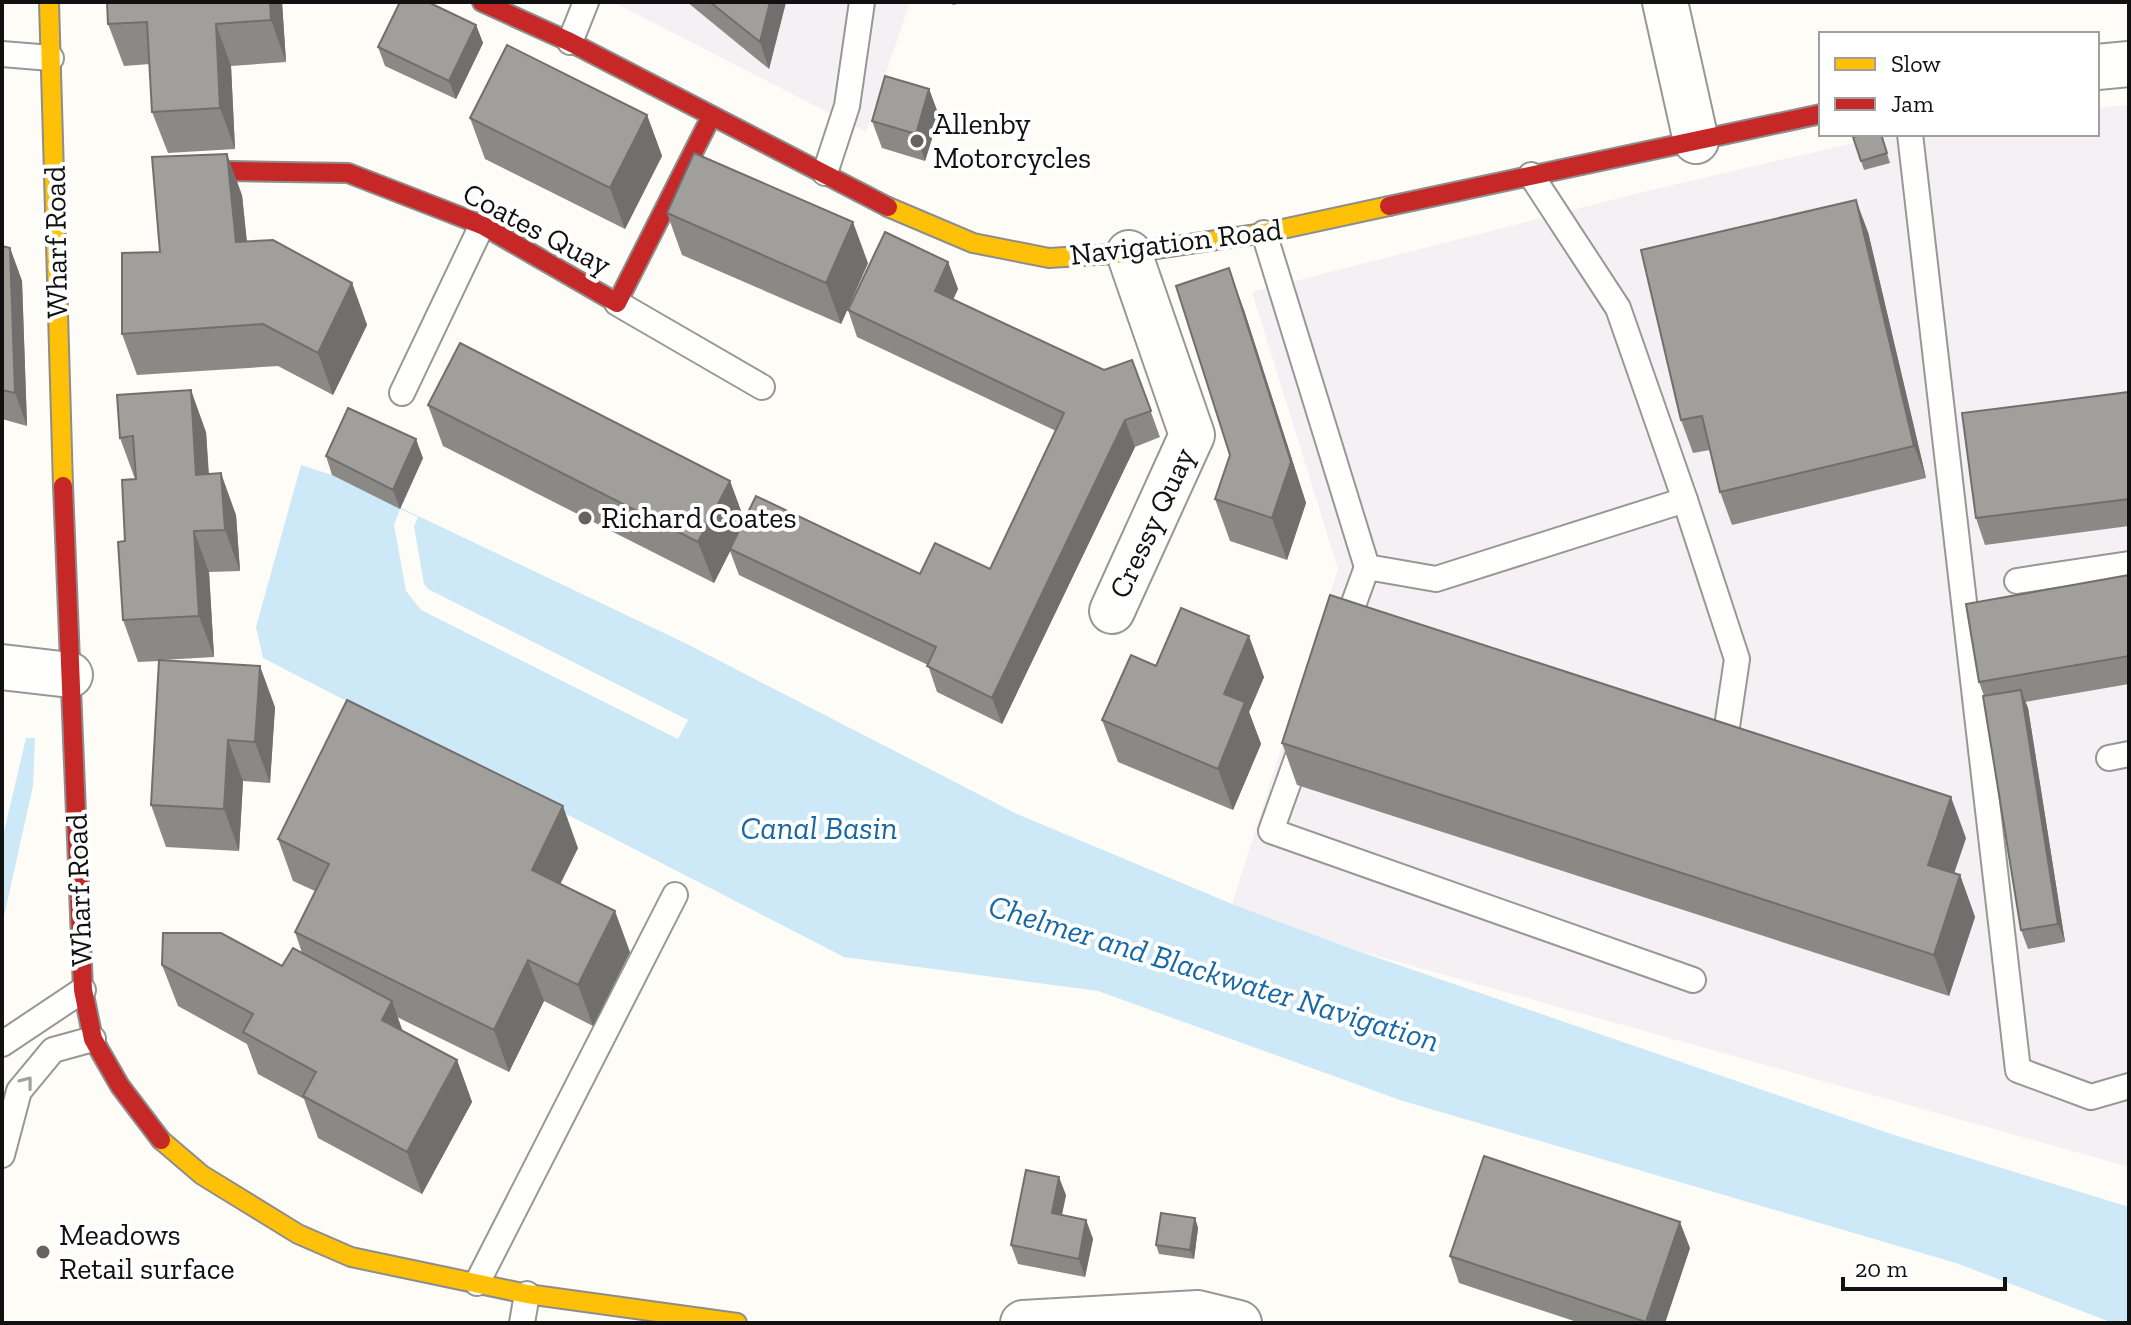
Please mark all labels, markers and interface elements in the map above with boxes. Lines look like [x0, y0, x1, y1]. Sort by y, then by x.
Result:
legend [1819, 32, 2099, 136]
text: Slow [1891, 49, 1941, 78]
text: Jam [1891, 89, 1934, 118]
place label: Allenby Motorcycles [933, 106, 1091, 176]
marker: Allenby Motorcycles [908, 132, 926, 150]
street label: Wharf Road [37, 165, 75, 319]
street label: Coates Quay [457, 175, 618, 283]
street label: Navigation Road [1068, 211, 1285, 273]
street label: Cressy Quay [1101, 441, 1203, 604]
place label: Richard Coates [601, 500, 797, 536]
marker: Richard Coates [576, 509, 594, 527]
water label: Canal Basin [740, 809, 898, 847]
street label: Wharf Road [58, 812, 100, 967]
water label: Chelmer and Blackwater Navigation [984, 886, 1444, 1060]
one-way arrow [17, 1076, 31, 1091]
place label: Meadows Retail surface [59, 1217, 235, 1287]
scale bar [1843, 1241, 2005, 1291]
marker: Meadows Retail surface [34, 1243, 52, 1261]
text: 20 m [1855, 1254, 1908, 1283]

